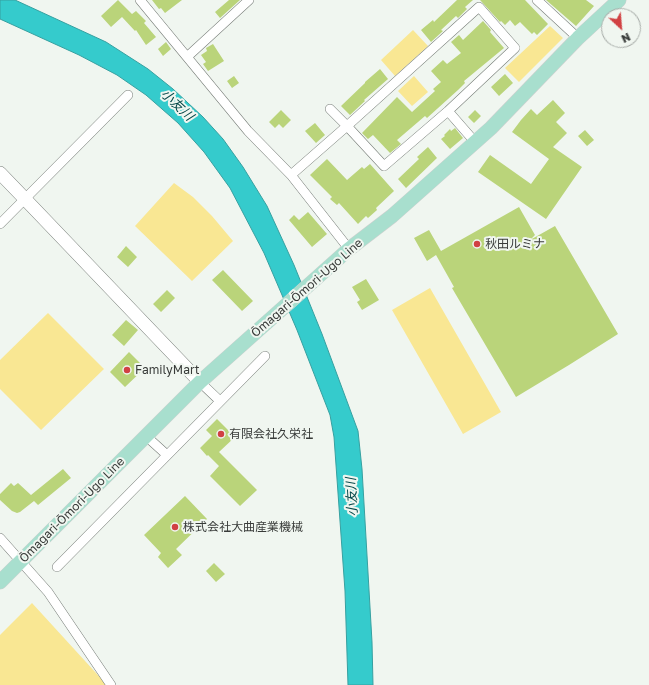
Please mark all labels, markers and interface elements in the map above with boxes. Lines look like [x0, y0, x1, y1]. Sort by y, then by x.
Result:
north arrow [601, 8, 641, 48]
text: N [619, 31, 633, 46]
water label: 小友川 [157, 86, 197, 124]
street label: Ōmagari-Ōmori-Ugo Line [248, 236, 366, 340]
place label: 秋田ルミナ [485, 237, 545, 251]
marker: 秋田ルミナ [472, 239, 482, 249]
place label: FamilyMart [135, 363, 200, 377]
marker: FamilyMart [122, 365, 132, 375]
place label: 有限会社久栄社 [229, 427, 313, 441]
marker: 有限会社久栄社 [216, 429, 226, 439]
street label: Ōmagari-Ōmori-Ugo Line [16, 454, 128, 566]
water label: 小友川 [343, 477, 361, 517]
place label: 株式会社大曲産業機械 [183, 520, 303, 534]
marker: 株式会社大曲産業機械 [170, 522, 180, 532]

